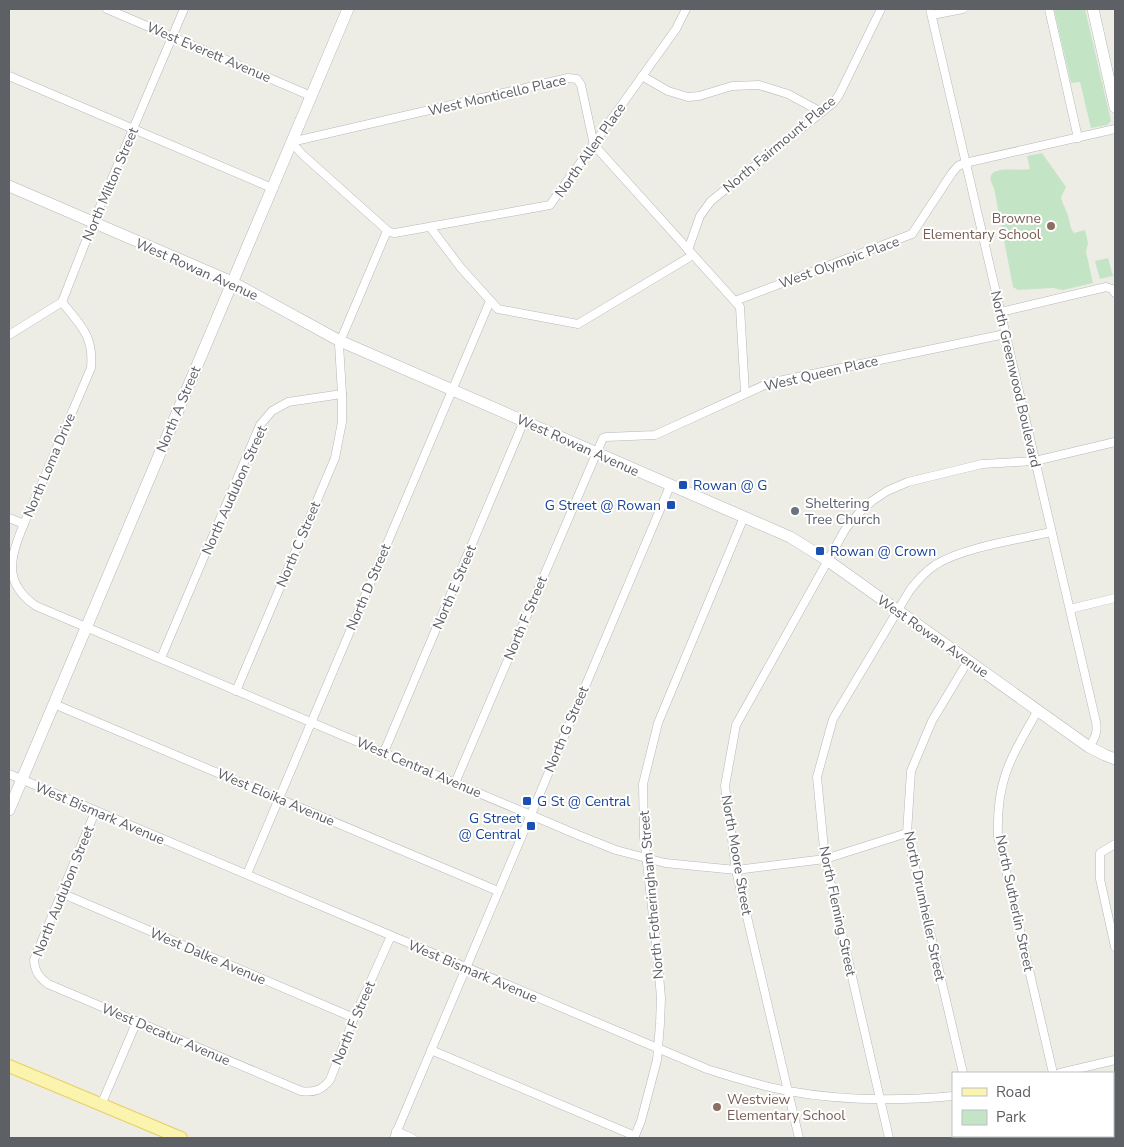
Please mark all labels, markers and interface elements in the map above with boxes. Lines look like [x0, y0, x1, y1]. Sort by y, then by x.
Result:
street label: West Everett Avenue [144, 18, 274, 87]
street label: West Monticello Place [426, 70, 568, 121]
street label: North Fairmount Place [719, 92, 840, 197]
street label: North Allen Place [551, 99, 630, 201]
street label: North Milton Street [78, 124, 143, 244]
place label: Browne Elementary School [923, 209, 1042, 244]
marker: Browne Elementary School [1045, 220, 1057, 232]
street label: West Olympic Place [776, 232, 902, 293]
street label: West Rowan Avenue [132, 234, 261, 305]
street label: North Greenwood Boulevard [986, 289, 1045, 469]
street label: West Queen Place [762, 351, 880, 396]
street label: North A Street [152, 363, 205, 455]
street label: North Loma Drive [19, 410, 80, 520]
street label: West Rowan Avenue [513, 410, 642, 481]
street label: North Audubon Street [197, 422, 272, 558]
place label: Rowan @ G [693, 476, 768, 495]
marker: Rowan @ G [677, 479, 689, 491]
place label: Sheltering Tree Church [805, 494, 880, 529]
place label: G Street @ Rowan [545, 496, 661, 515]
street label: North C Street [272, 498, 325, 590]
marker: G Street @ Rowan [665, 499, 677, 511]
marker: Sheltering Tree Church [789, 505, 801, 517]
street label: North D Street [342, 541, 395, 633]
street label: North E Street [428, 542, 481, 632]
place label: Rowan @ Crown [830, 542, 936, 561]
marker: Rowan @ Crown [814, 545, 826, 557]
street label: North F Street [499, 573, 552, 663]
street label: West Rowan Avenue [873, 591, 992, 682]
street label: North G Street [540, 683, 593, 775]
street label: West Central Avenue [353, 732, 484, 802]
street label: West Eloika Avenue [214, 764, 338, 831]
street label: West Bismark Avenue [32, 777, 168, 849]
place label: G St @ Central [537, 792, 631, 811]
street label: North Moore Street [717, 794, 756, 917]
marker: G St @ Central [521, 795, 533, 807]
place label: G Street @ Central [458, 809, 522, 844]
street label: North Fotheringham Street [635, 810, 668, 980]
marker: G Street @ Central [525, 820, 537, 832]
street label: North Audubon Street [28, 823, 98, 960]
street label: North Drumheller Street [899, 829, 950, 983]
street label: North Sutherlin Street [991, 833, 1038, 973]
street label: North Fleming Street [814, 844, 861, 978]
street label: West Dalke Avenue [147, 923, 269, 990]
street label: West Bismark Avenue [405, 935, 541, 1007]
street label: North F Street [327, 978, 380, 1068]
street label: West Decatur Avenue [99, 999, 233, 1070]
legend [952, 1072, 1114, 1137]
text: Road [996, 1082, 1031, 1102]
place label: Westview Elementary School [727, 1090, 846, 1125]
marker: Westview Elementary School [711, 1101, 723, 1113]
text: Park [996, 1107, 1026, 1127]

